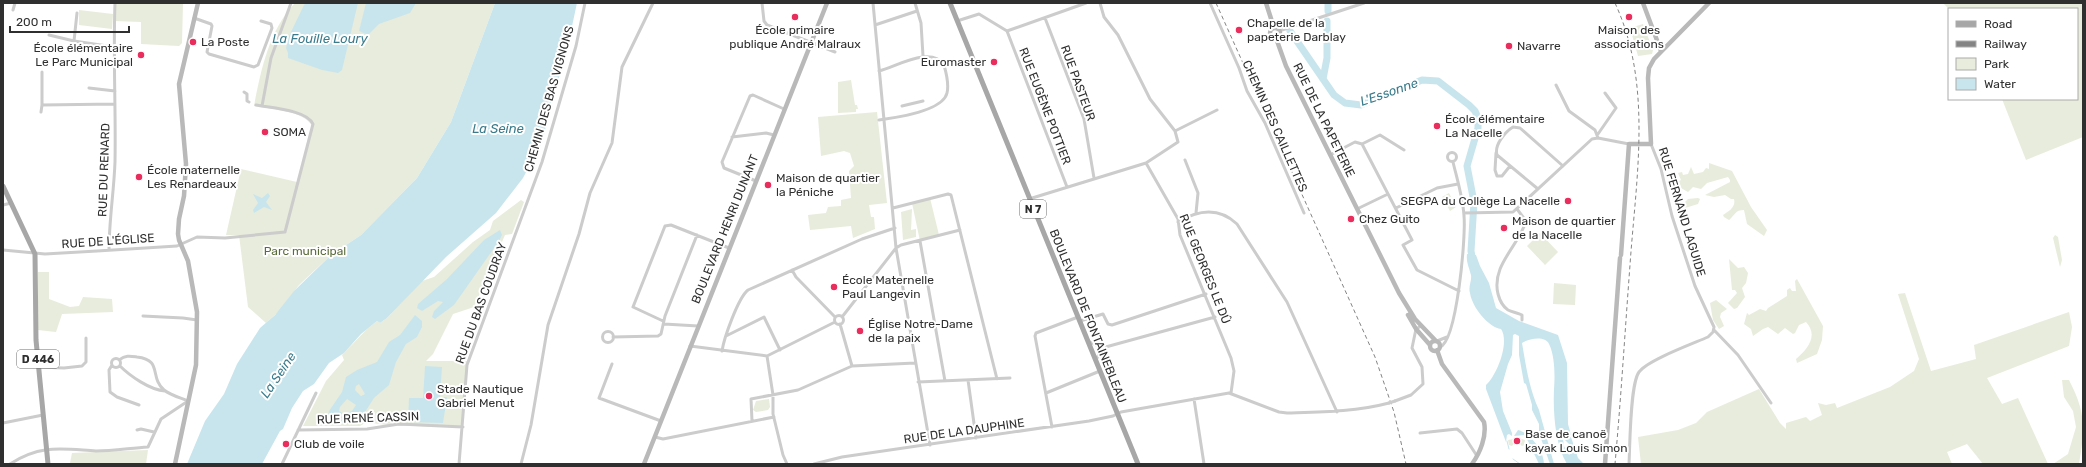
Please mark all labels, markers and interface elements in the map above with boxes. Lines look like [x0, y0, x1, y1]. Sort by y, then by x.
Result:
scale bar [10, 8, 129, 34]
legend [1948, 8, 2078, 100]
marker: École primaire publique André Malraux [790, 12, 800, 22]
marker: Maison des associations [1624, 12, 1634, 22]
text: 200 m [16, 15, 52, 29]
place label: Chapelle de la papeterie Darblay [1247, 16, 1346, 44]
text: Road [1984, 17, 2012, 31]
place label: École primaire publique André Malraux [729, 23, 861, 51]
place label: Maison des associations [1594, 23, 1664, 51]
street label: CHEMIN DES BAS VIGNONS [521, 24, 577, 174]
marker: Chapelle de la papeterie Darblay [1234, 25, 1244, 35]
water label: La Fouille Loury [272, 31, 368, 46]
place label: La Poste [201, 35, 250, 49]
marker: La Poste [188, 37, 198, 47]
text: Railway [1984, 37, 2027, 51]
place label: Navarre [1517, 39, 1561, 53]
place label: École élémentaire Le Parc Municipal [33, 41, 133, 69]
marker: Navarre [1504, 41, 1514, 51]
street label: RUE PASTEUR [1058, 43, 1098, 123]
street label: RUE EUGÈNE POTTIER [1016, 46, 1074, 167]
marker: École élémentaire Le Parc Municipal [136, 50, 146, 60]
place label: Euromaster [921, 55, 986, 69]
marker: Euromaster [989, 57, 999, 67]
text: Park [1984, 57, 2010, 71]
street label: CHEMIN DES CAILLETTES [1240, 58, 1310, 194]
street label: RUE DE LA PAPETERIE [1290, 61, 1358, 179]
water label: L'Essonne [1358, 75, 1420, 109]
text: Water [1984, 77, 2016, 91]
place label: École élémentaire La Nacelle [1445, 112, 1545, 140]
water label: La Seine [472, 121, 524, 136]
marker: École élémentaire La Nacelle [1432, 121, 1442, 131]
street label: RUE DU RENARD [95, 123, 113, 217]
place label: SOMA [273, 125, 306, 139]
marker: SOMA [260, 127, 270, 137]
street label: RUE FERNAND LAGUIDE [1656, 146, 1708, 278]
street label: BOULEVARD HENRI DUNANT [689, 152, 761, 306]
place label: École maternelle Les Renardeaux [147, 163, 240, 191]
place label: Maison de quartier la Péniche [776, 171, 880, 199]
marker: École maternelle Les Renardeaux [134, 172, 144, 182]
marker: Maison de quartier la Péniche [763, 180, 773, 190]
place label: SEGPA du Collège La Nacelle [1401, 194, 1560, 208]
marker: SEGPA du Collège La Nacelle [1563, 196, 1573, 206]
road number: N 7 [1020, 200, 1046, 218]
street label: RUE GEORGES LE DÛ [1177, 212, 1233, 326]
place label: Chez Guito [1359, 212, 1420, 226]
marker: Chez Guito [1346, 214, 1356, 224]
place label: Maison de quartier de la Nacelle [1512, 214, 1616, 242]
marker: Maison de quartier de la Nacelle [1499, 223, 1509, 233]
street label: BOULEVARD DE FONTAINEBLEAU [1047, 227, 1129, 405]
street label: RUE DE L'ÉGLISE [61, 231, 155, 251]
street label: RUE DU BAS COUDRAY [453, 240, 510, 366]
park label: Parc municipal [264, 244, 346, 258]
place label: École Maternelle Paul Langevin [842, 273, 934, 301]
marker: École Maternelle Paul Langevin [829, 282, 839, 292]
place label: Église Notre-Dame de la paix [868, 317, 973, 345]
marker: Église Notre-Dame de la paix [855, 326, 865, 336]
water label: La Seine [257, 349, 299, 401]
road number: D 446 [17, 350, 59, 368]
place label: Stade Nautique Gabriel Menut [437, 382, 524, 410]
marker: Stade Nautique Gabriel Menut [424, 391, 434, 401]
street label: RUE RENÉ CASSIN [317, 409, 419, 427]
street label: RUE DE LA DAUPHINE [903, 416, 1025, 446]
place label: Base de canoë kayak Louis Simon [1525, 427, 1628, 455]
marker: Base de canoë kayak Louis Simon [1512, 436, 1522, 446]
place label: Club de voile [294, 437, 365, 451]
marker: Club de voile [281, 439, 291, 449]

